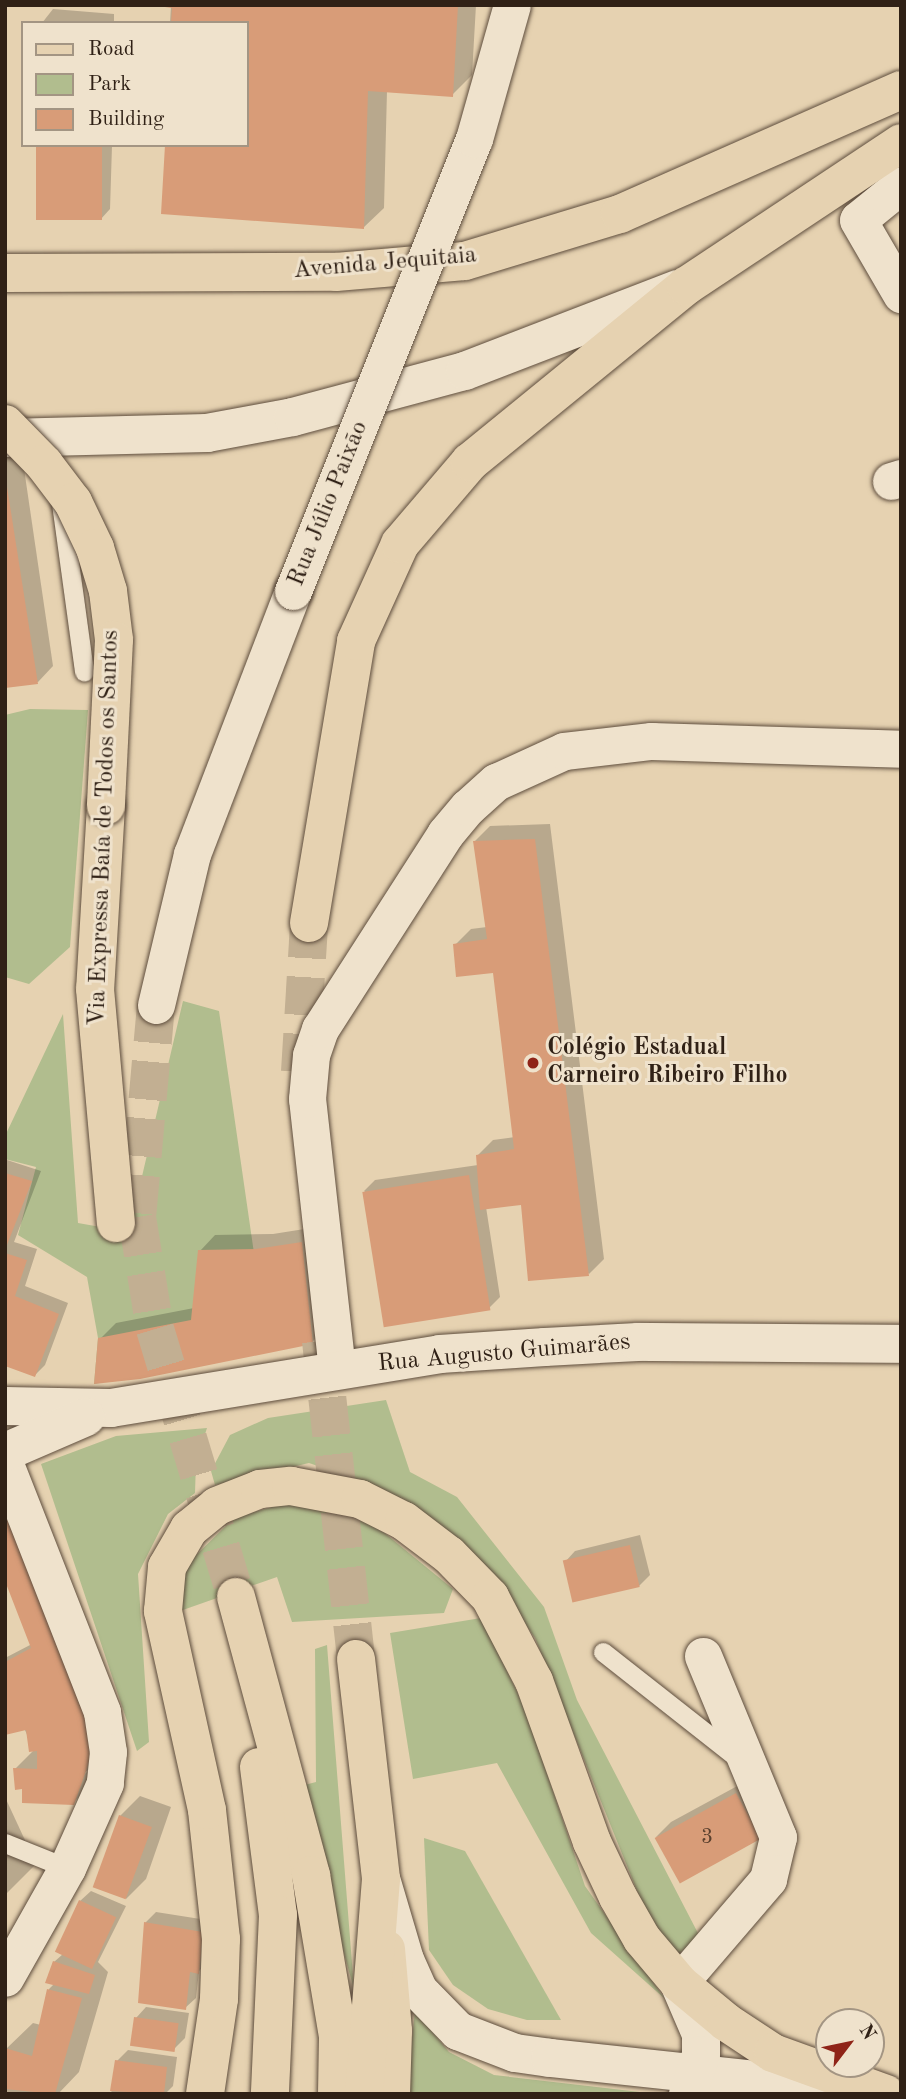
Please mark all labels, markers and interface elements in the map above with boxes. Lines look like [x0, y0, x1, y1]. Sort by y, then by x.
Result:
legend [21, 21, 248, 147]
text: Road [88, 39, 135, 60]
text: Park [88, 74, 131, 95]
text: Building [88, 109, 164, 130]
street label: Avenida Jequitaia [292, 242, 478, 286]
street label: Rua Júlio Paixão [283, 417, 375, 591]
street label: Via Expressa Baía de Todos os Santos [84, 629, 126, 1027]
place label: Colégio Estadual Carneiro Ribeiro Filho [547, 1035, 788, 1091]
marker: Colégio Estadual Carneiro Ribeiro Filho [525, 1055, 541, 1071]
street label: Rua Augusto Guimarães [376, 1329, 632, 1379]
house number: 3 [701, 1825, 713, 1851]
north arrow [815, 2008, 885, 2078]
text: N [855, 2021, 878, 2044]

